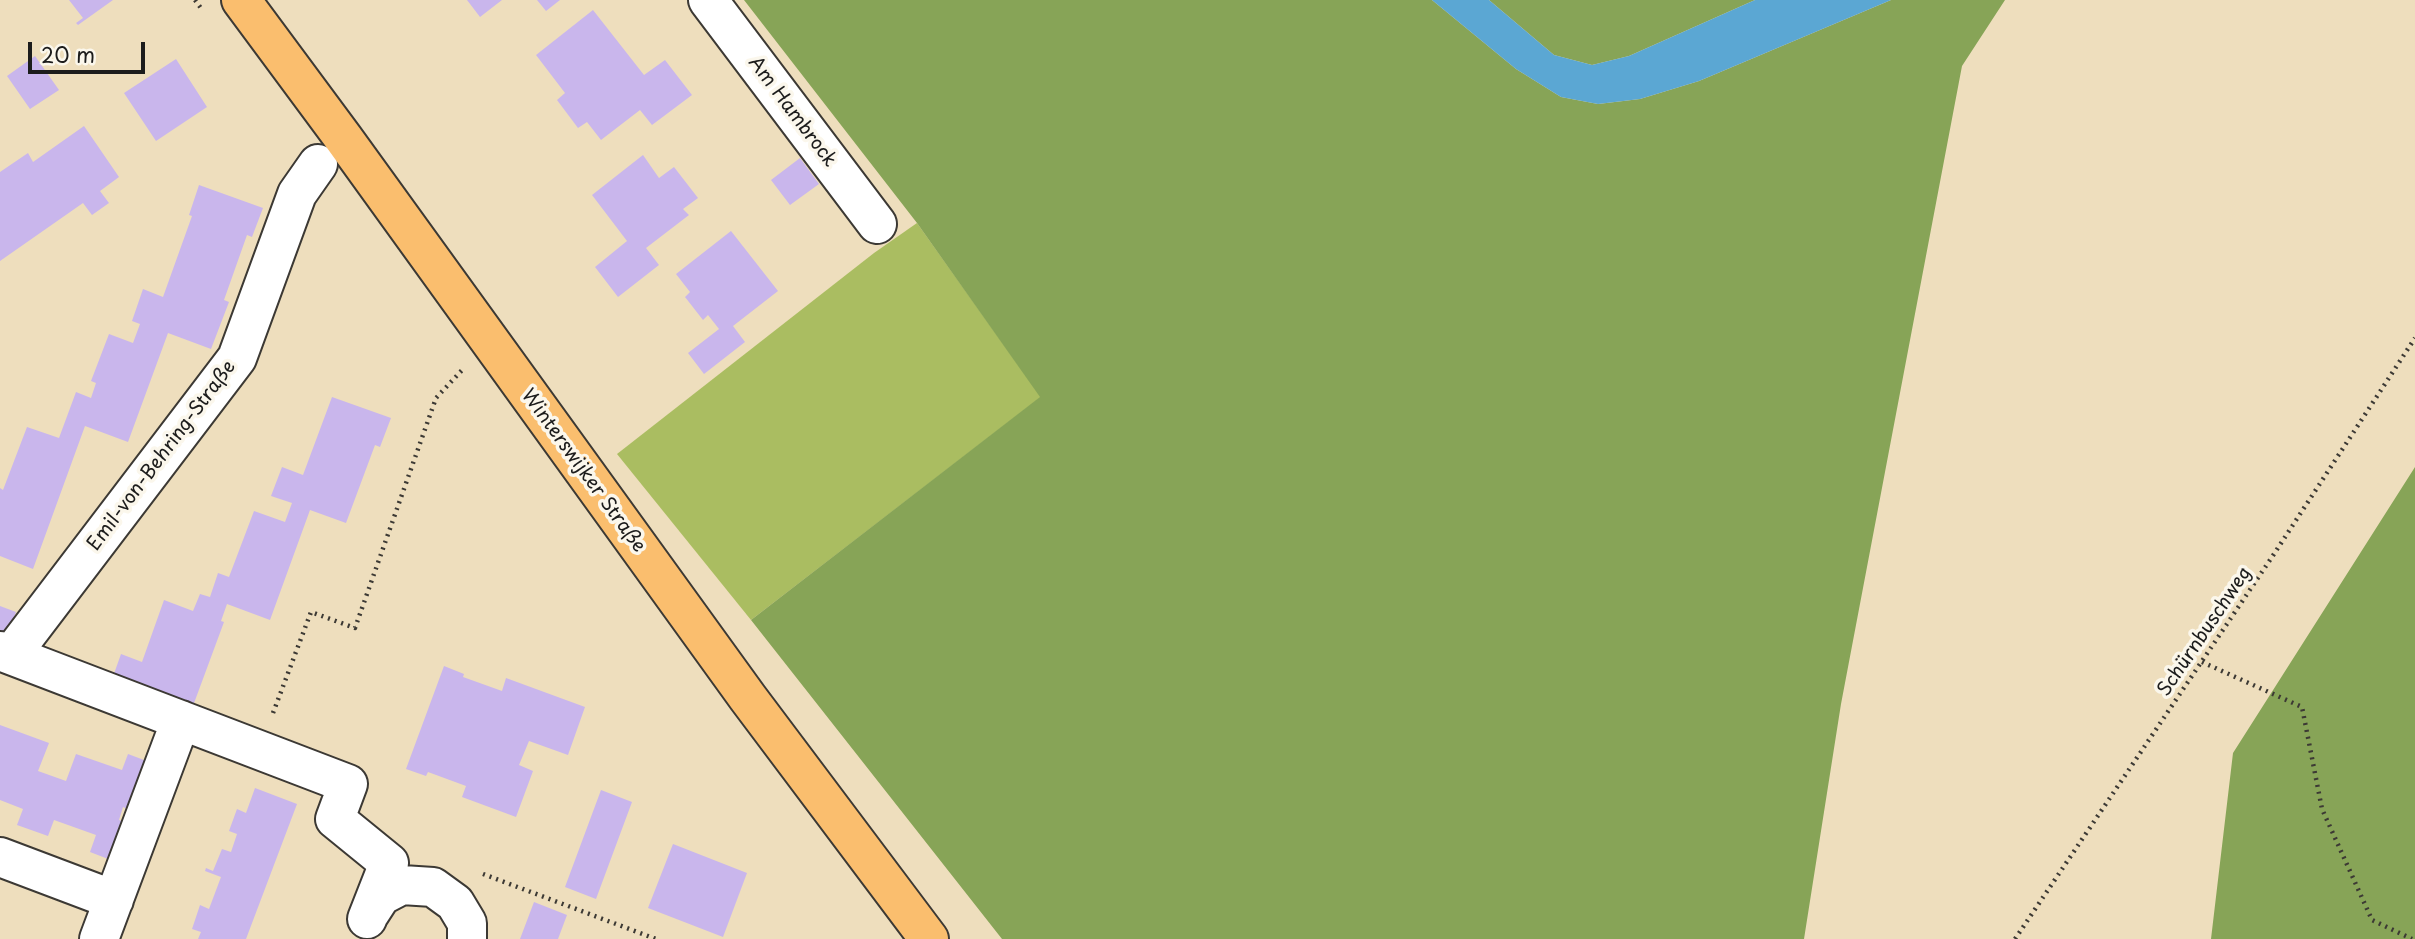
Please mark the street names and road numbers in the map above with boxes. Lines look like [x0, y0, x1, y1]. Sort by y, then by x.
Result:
street label: Am Hambrock [743, 52, 841, 172]
street label: Emil-von-Behring-Straße [83, 357, 241, 555]
street label: Winterswijker Straße [516, 385, 650, 557]
street label: Schürnbuschweg [2153, 563, 2257, 701]

